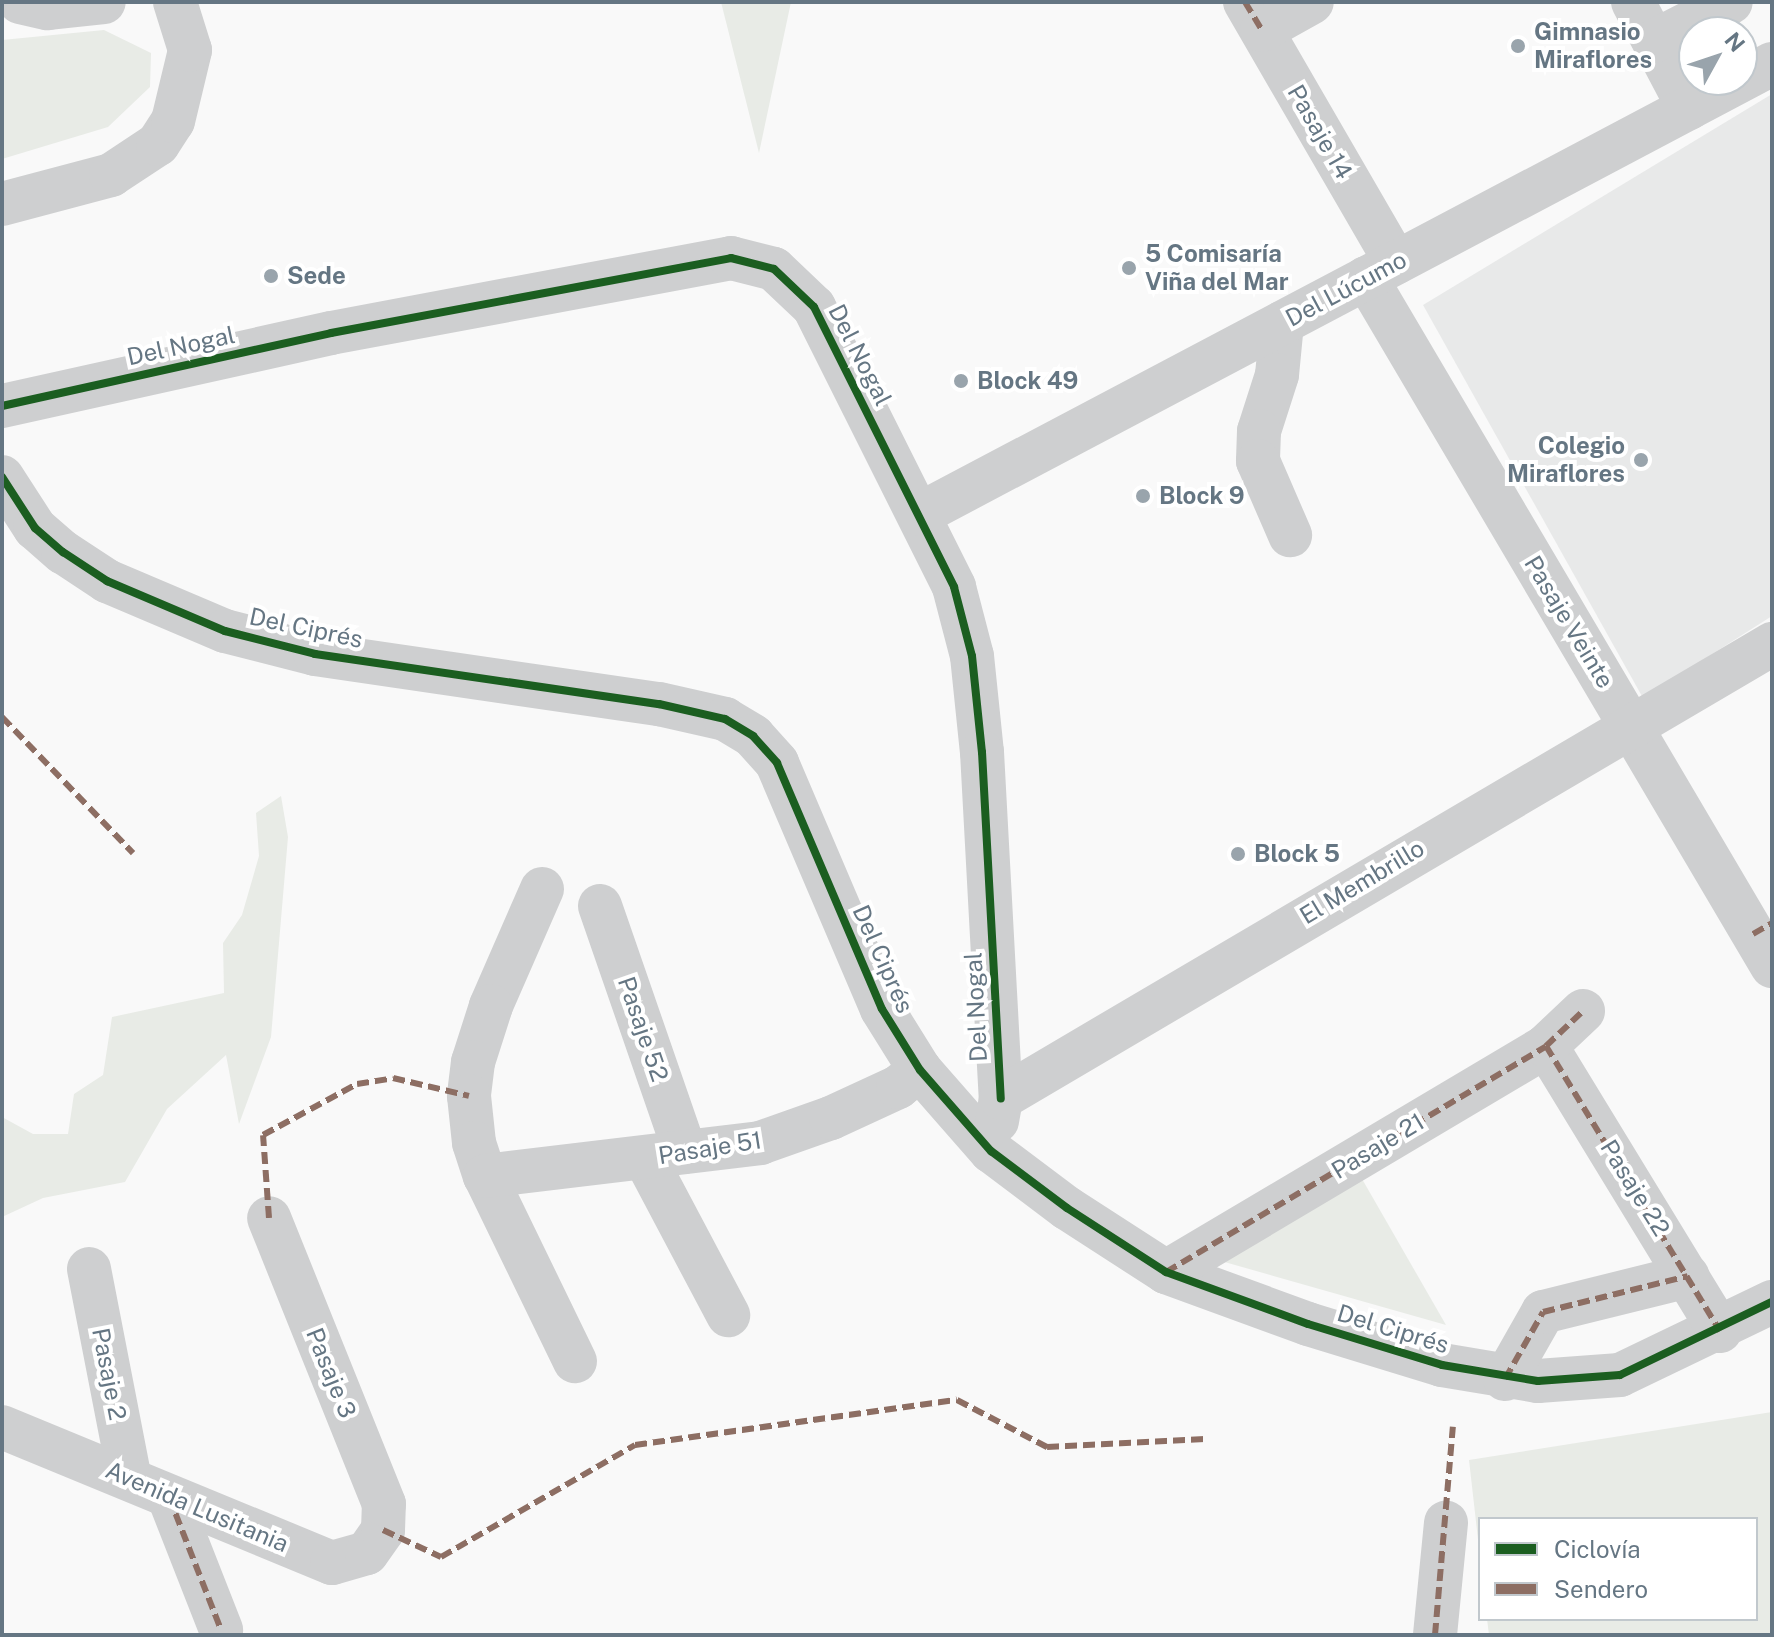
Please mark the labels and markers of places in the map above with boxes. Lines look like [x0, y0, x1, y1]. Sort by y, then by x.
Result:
place label: Gimnasio Miraflores [1534, 18, 1652, 74]
marker: Gimnasio Miraflores [1509, 37, 1527, 55]
place label: 5 Comisaría Viña del Mar [1145, 240, 1289, 296]
marker: 5 Comisaría Viña del Mar [1120, 259, 1138, 277]
place label: Sede [287, 262, 346, 290]
marker: Sede [262, 267, 280, 285]
place label: Block 49 [977, 367, 1078, 395]
marker: Block 49 [952, 372, 970, 390]
place label: Colegio Miraflores [1507, 432, 1625, 488]
marker: Colegio Miraflores [1632, 451, 1650, 469]
place label: Block 9 [1159, 482, 1245, 510]
marker: Block 9 [1134, 487, 1152, 505]
place label: Block 5 [1254, 840, 1340, 868]
marker: Block 5 [1229, 845, 1247, 863]

